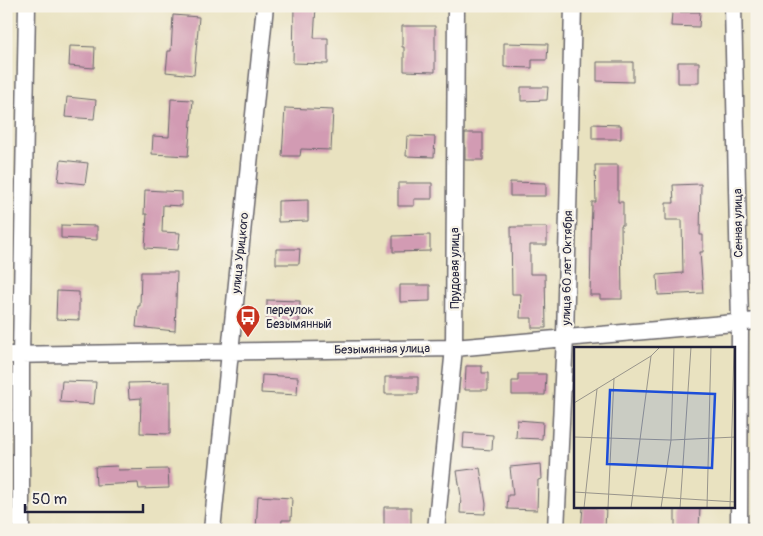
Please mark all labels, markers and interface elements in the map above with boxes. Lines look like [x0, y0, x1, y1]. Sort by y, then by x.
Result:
street label: Сенная улица [730, 188, 747, 258]
street label: улица 60 лет Октября [559, 210, 576, 327]
street label: улица Урицкого [229, 211, 252, 295]
street label: Прудовая улица [448, 227, 463, 309]
place label: переулок Безымянный [266, 303, 332, 332]
bus stop icon: переулок Безымянный [235, 304, 261, 338]
street label: Безымянная улица [334, 341, 430, 358]
inset map [574, 347, 736, 508]
scale bar [25, 481, 142, 513]
text: 50 m [32, 490, 67, 509]

